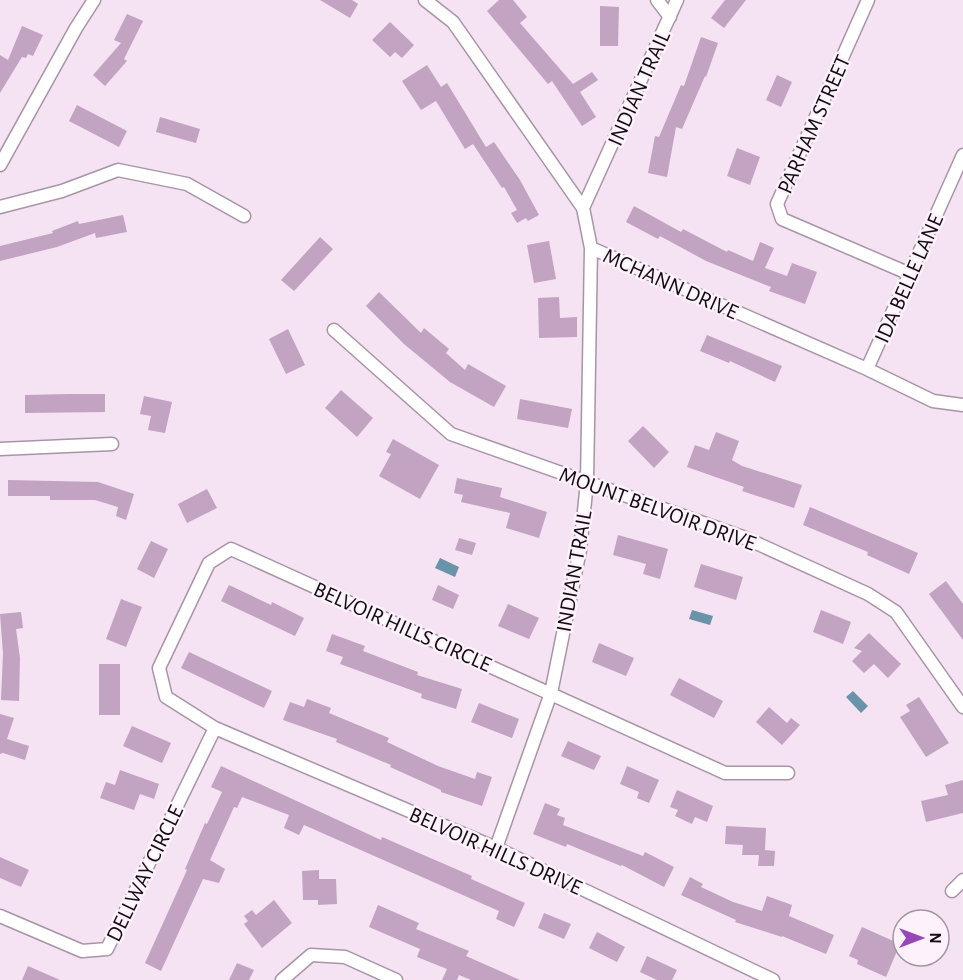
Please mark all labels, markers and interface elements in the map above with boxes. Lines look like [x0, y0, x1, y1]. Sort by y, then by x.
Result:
street label: INDIAN TRAIL [604, 27, 674, 149]
street label: PARHAM STREET [774, 52, 854, 197]
street label: IDA BELLE LANE [871, 210, 947, 346]
street label: MCHANN DRIVE [600, 244, 742, 324]
street label: MOUNT BELVOIR DRIVE [556, 463, 759, 555]
street label: INDIAN TRAIL [552, 508, 596, 634]
street label: BELVOIR HILLS CIRCLE [310, 578, 495, 676]
street label: DELLWAY CIRCLE [102, 801, 188, 945]
street label: BELVOIR HILLS DRIVE [406, 803, 586, 899]
north arrow [891, 908, 951, 968]
text: N [927, 932, 943, 944]

